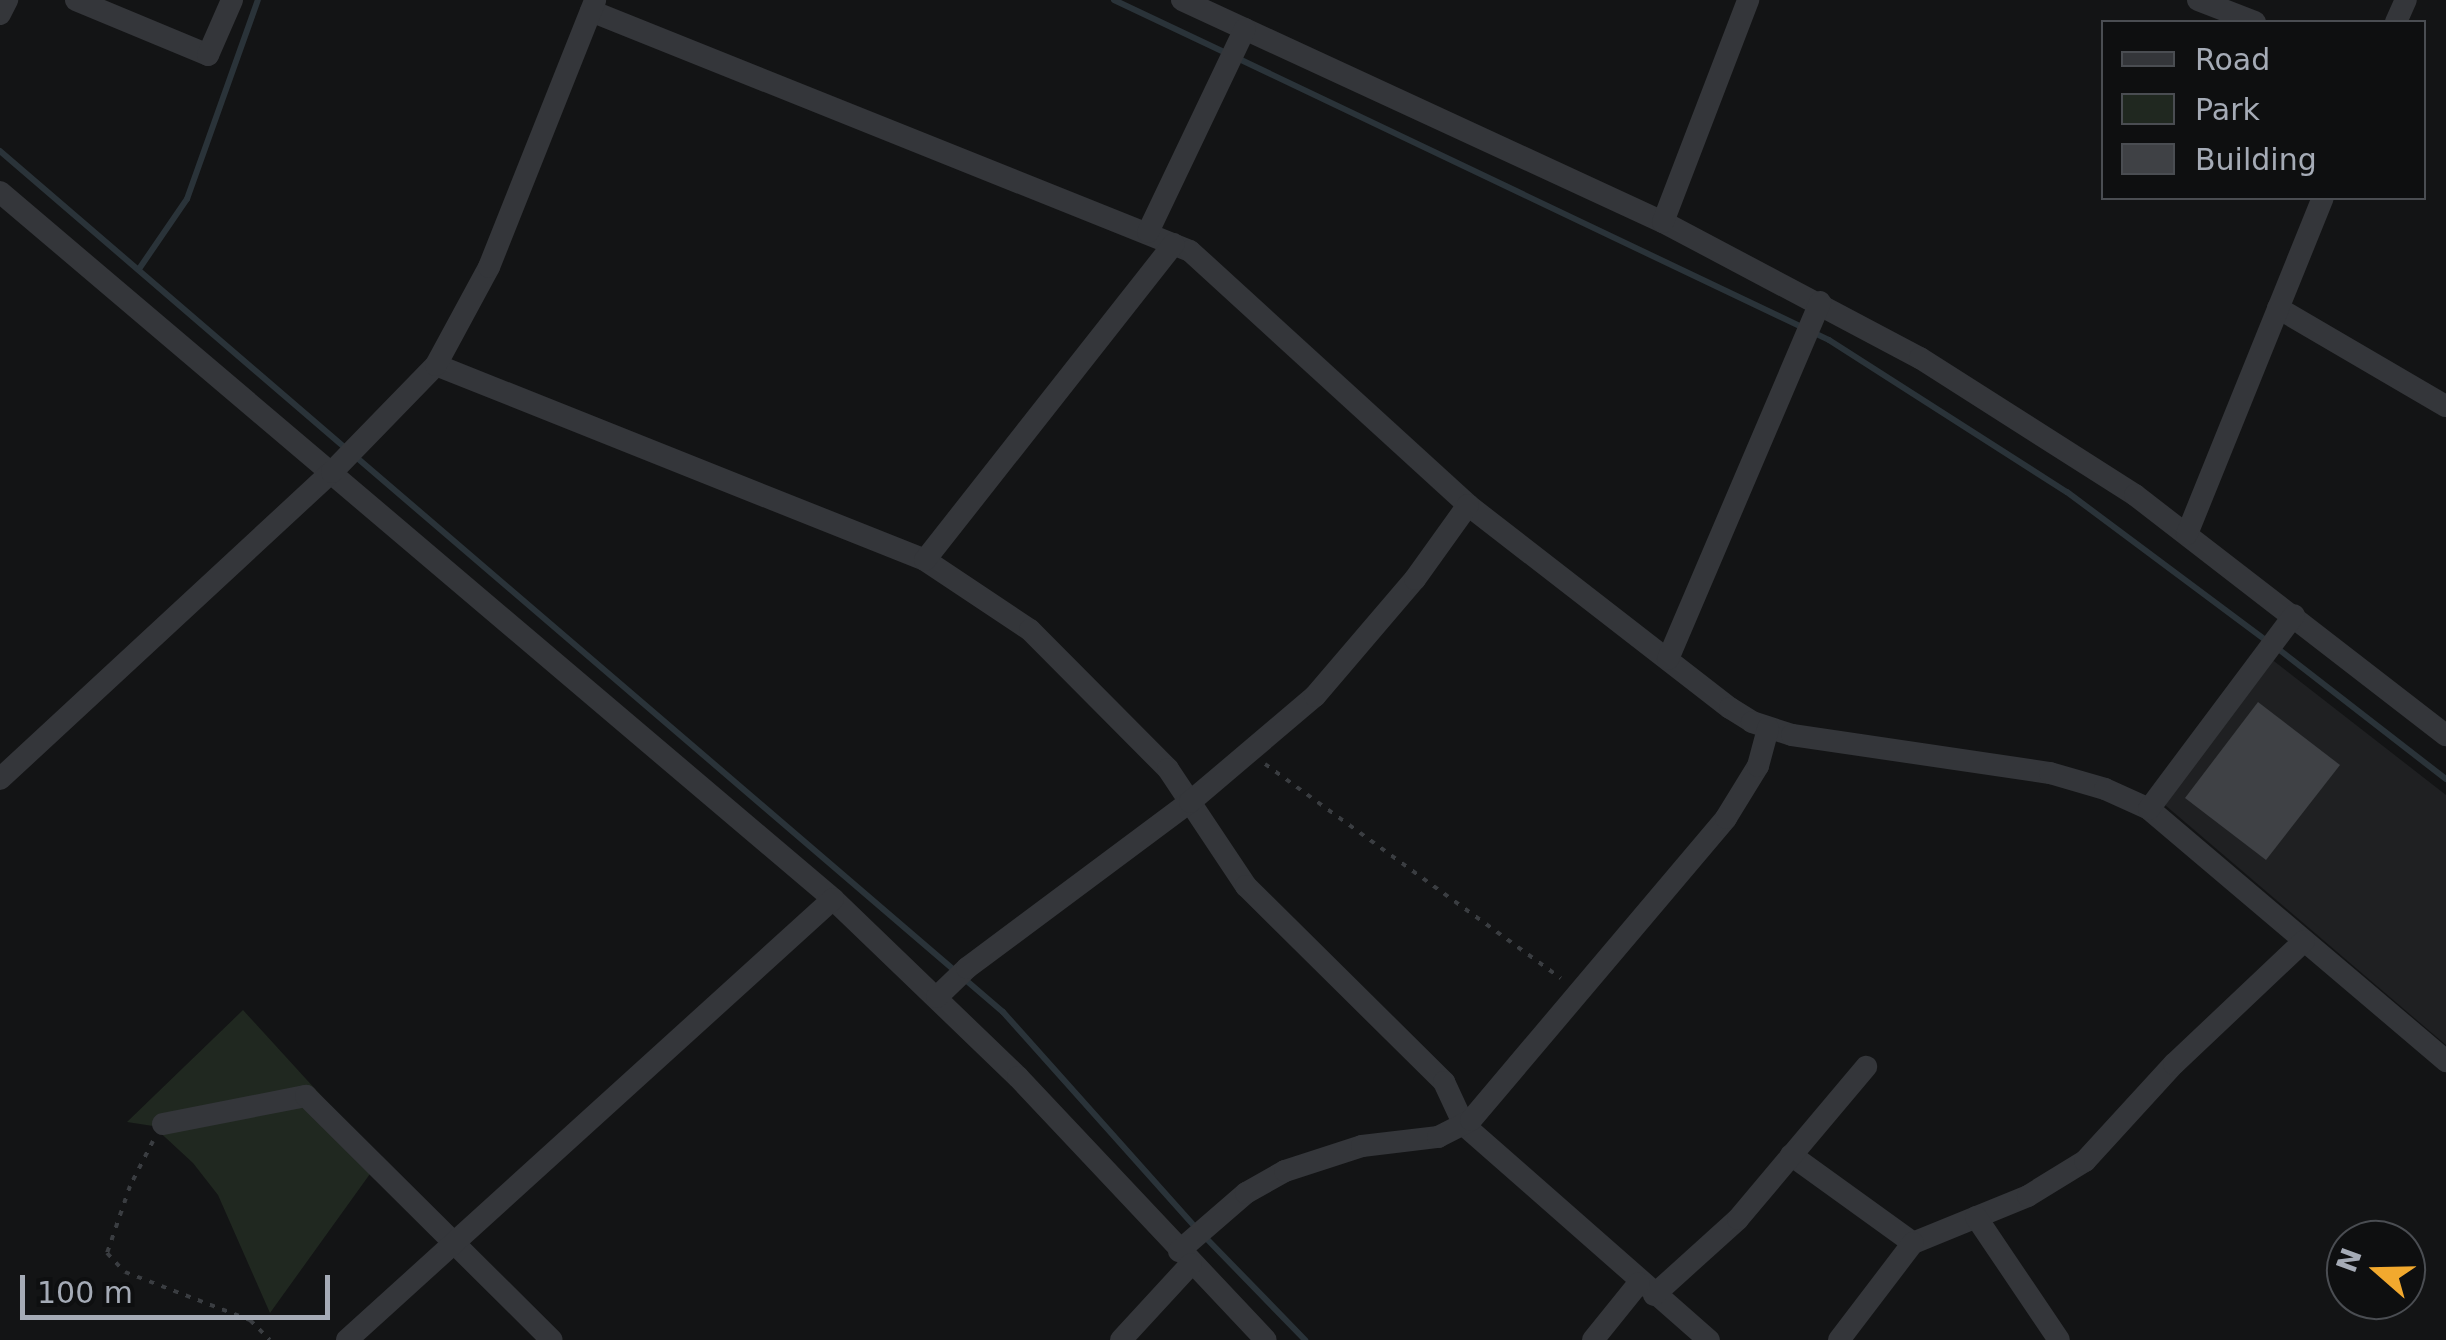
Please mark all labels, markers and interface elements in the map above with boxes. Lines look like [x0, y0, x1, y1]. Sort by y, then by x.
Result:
legend [2101, 20, 2426, 200]
text: Road [2195, 42, 2270, 77]
text: Park [2195, 92, 2260, 127]
text: Building [2195, 142, 2317, 177]
north arrow [2326, 1220, 2426, 1320]
text: N [2330, 1244, 2369, 1277]
scale bar [25, 1255, 335, 1317]
text: 100 m [37, 1275, 133, 1310]

